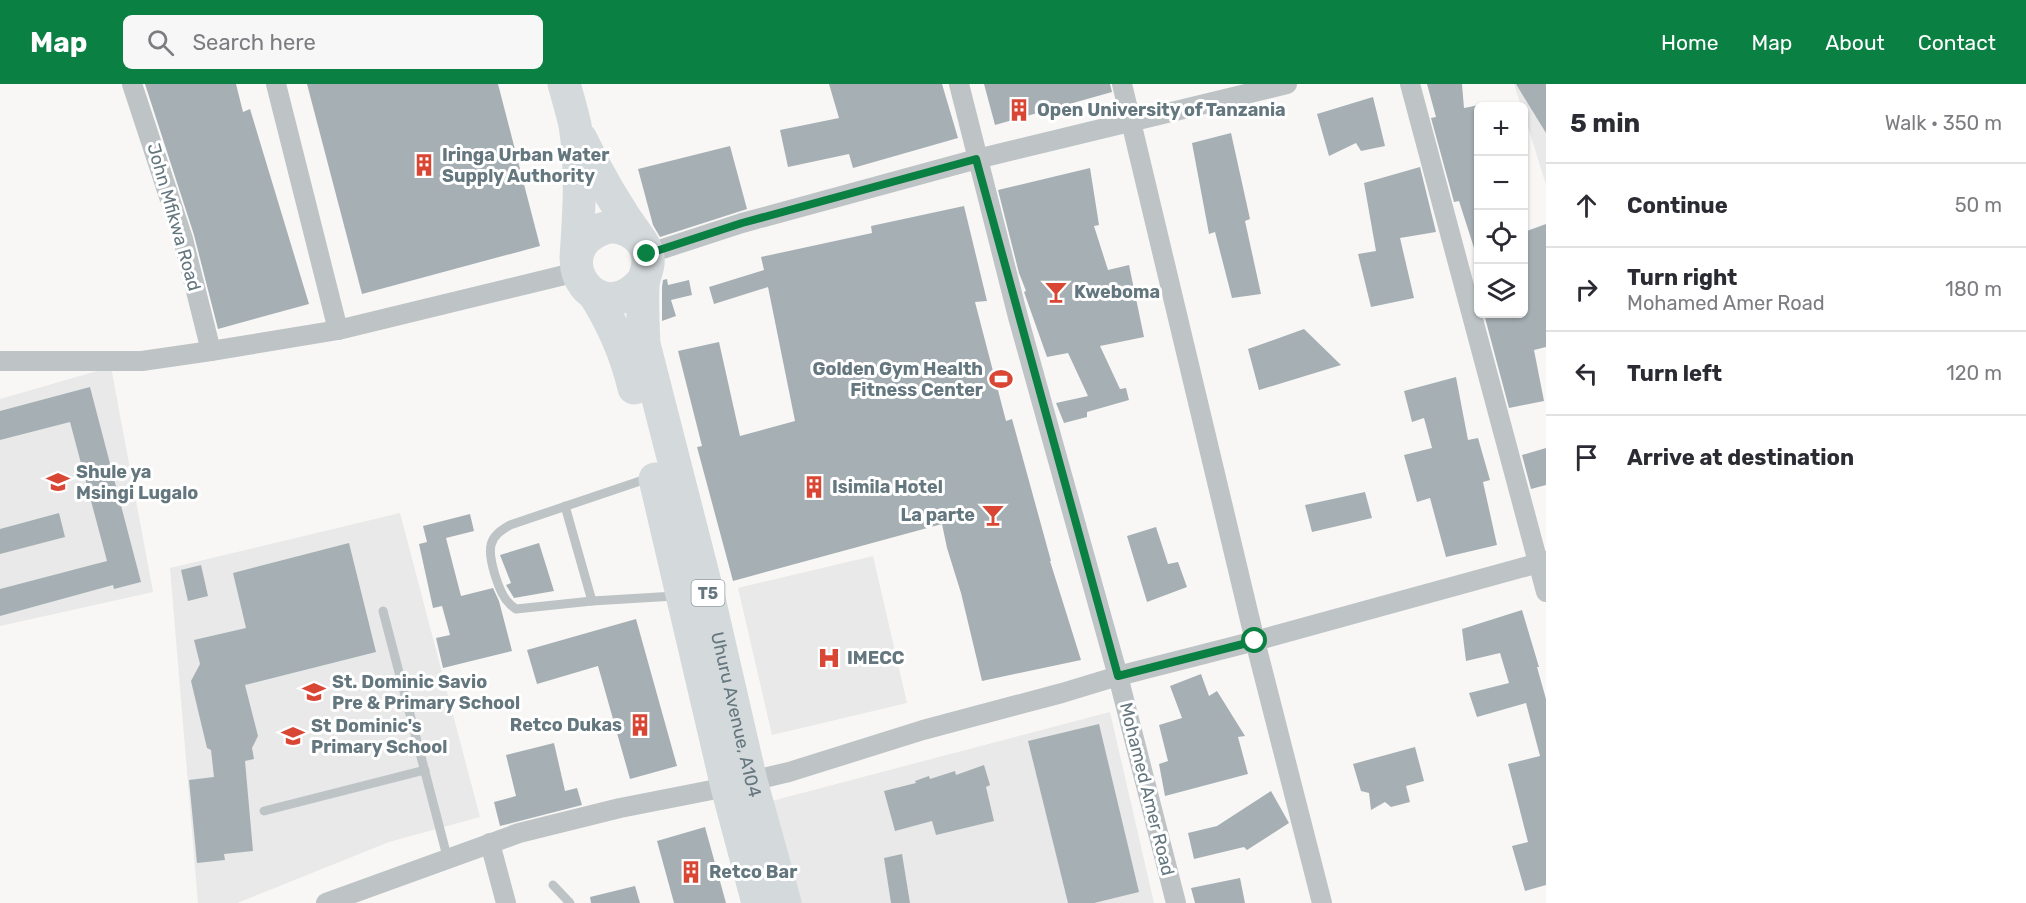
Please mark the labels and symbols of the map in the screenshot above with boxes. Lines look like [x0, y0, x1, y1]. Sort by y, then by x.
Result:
building icon: Open University of Tanzania [1006, 97, 1032, 123]
place label: Open University of Tanzania [1037, 99, 1286, 121]
street label: John Mfikwa Road [142, 141, 206, 293]
place label: Iringa Urban Water Supply Authority [442, 144, 609, 187]
building icon: Iringa Urban Water Supply Authority [411, 152, 437, 178]
route end [633, 240, 659, 266]
bar icon: Kweboma [1043, 279, 1069, 305]
place label: Kweboma [1074, 281, 1160, 303]
place label: Golden Gym Health Fitness Center [812, 358, 983, 401]
sports icon: Golden Gym Health Fitness Center [988, 366, 1014, 392]
place label: Shule ya Msingi Lugalo [76, 461, 198, 504]
school or university icon: Shule ya Msingi Lugalo [45, 469, 71, 495]
building icon: Isimila Hotel [801, 474, 827, 500]
place label: Isimila Hotel [832, 476, 943, 498]
bar icon: La parte [980, 502, 1006, 528]
place label: La parte [901, 504, 975, 526]
road number: T5 [692, 580, 724, 606]
route start [1241, 627, 1267, 653]
street label: Uhuru Avenue, A104 [706, 630, 766, 800]
hospital icon: IMECC [816, 645, 842, 671]
place label: IMECC [847, 647, 905, 669]
place label: St. Dominic Savio Pre & Primary School [332, 671, 520, 714]
school or university icon: St. Dominic Savio Pre & Primary School [301, 679, 327, 705]
street label: Mohamed Amer Road [1115, 700, 1179, 878]
building icon: Retco Dukas [627, 712, 653, 738]
place label: Retco Dukas [510, 714, 622, 736]
place label: St Dominic's Primary School [311, 715, 447, 758]
school or university icon: St Dominic's Primary School [280, 723, 306, 749]
building icon: Retco Bar [678, 859, 704, 885]
place label: Retco Bar [709, 861, 797, 883]

